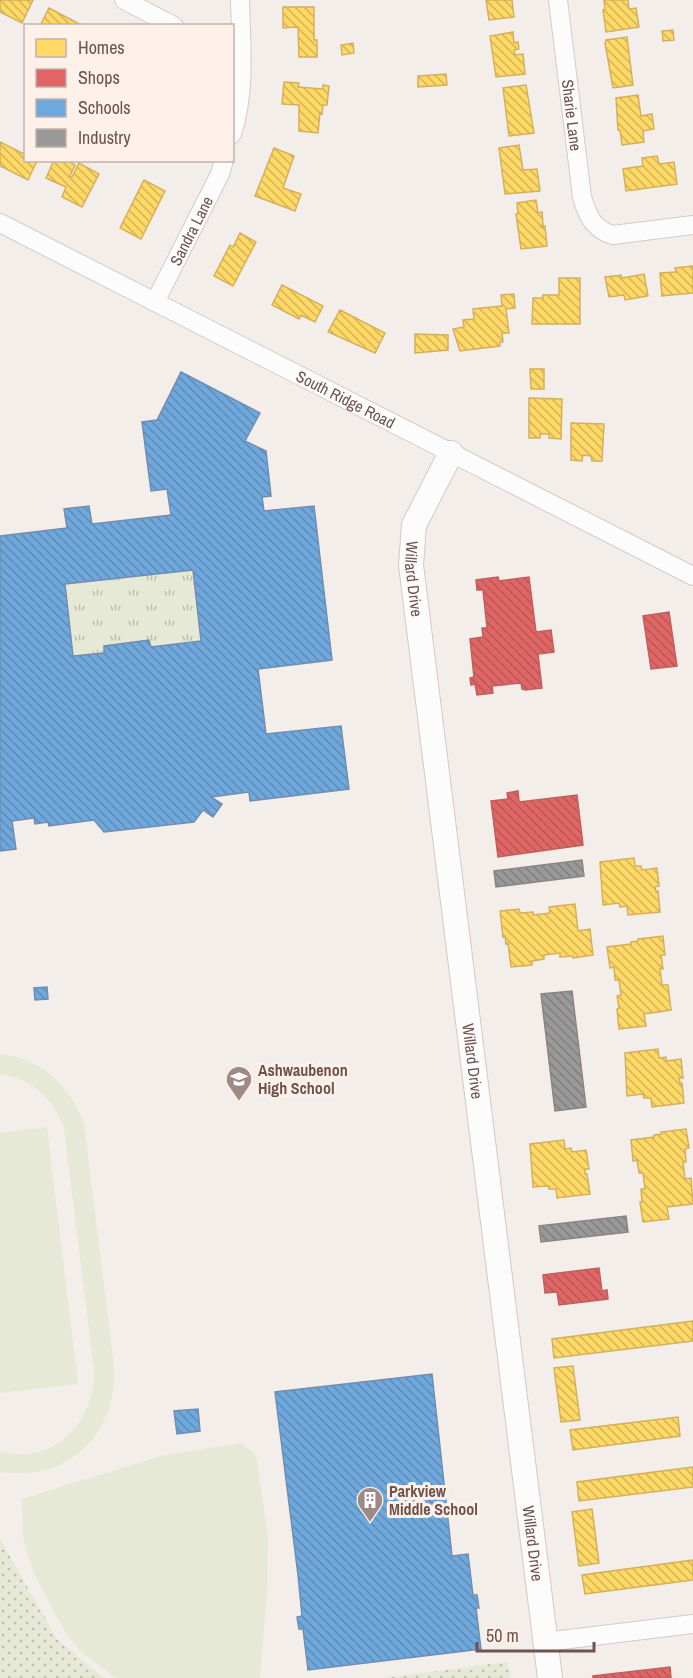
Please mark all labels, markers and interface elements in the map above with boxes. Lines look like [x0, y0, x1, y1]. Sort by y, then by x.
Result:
legend [24, 24, 234, 162]
text: Homes [78, 35, 125, 60]
text: Shops [78, 65, 120, 90]
street label: Sharie Lane [557, 78, 587, 152]
text: Schools [78, 95, 131, 120]
text: Industry [78, 125, 131, 150]
street label: Sandra Lane [164, 192, 218, 269]
street label: South Ridge Road [293, 365, 399, 433]
street label: Willard Drive [400, 540, 428, 618]
street label: Willard Drive [457, 1022, 489, 1100]
place label: Ashwaubenon High School [258, 1059, 348, 1099]
school or university icon: Ashwaubenon High School [224, 1064, 254, 1102]
place label: Parkview Middle School [389, 1480, 478, 1520]
building icon: Parkview Middle School [355, 1485, 385, 1523]
street label: Willard Drive [518, 1504, 549, 1582]
scale bar [477, 1615, 594, 1653]
text: 50 m [486, 1623, 519, 1648]

